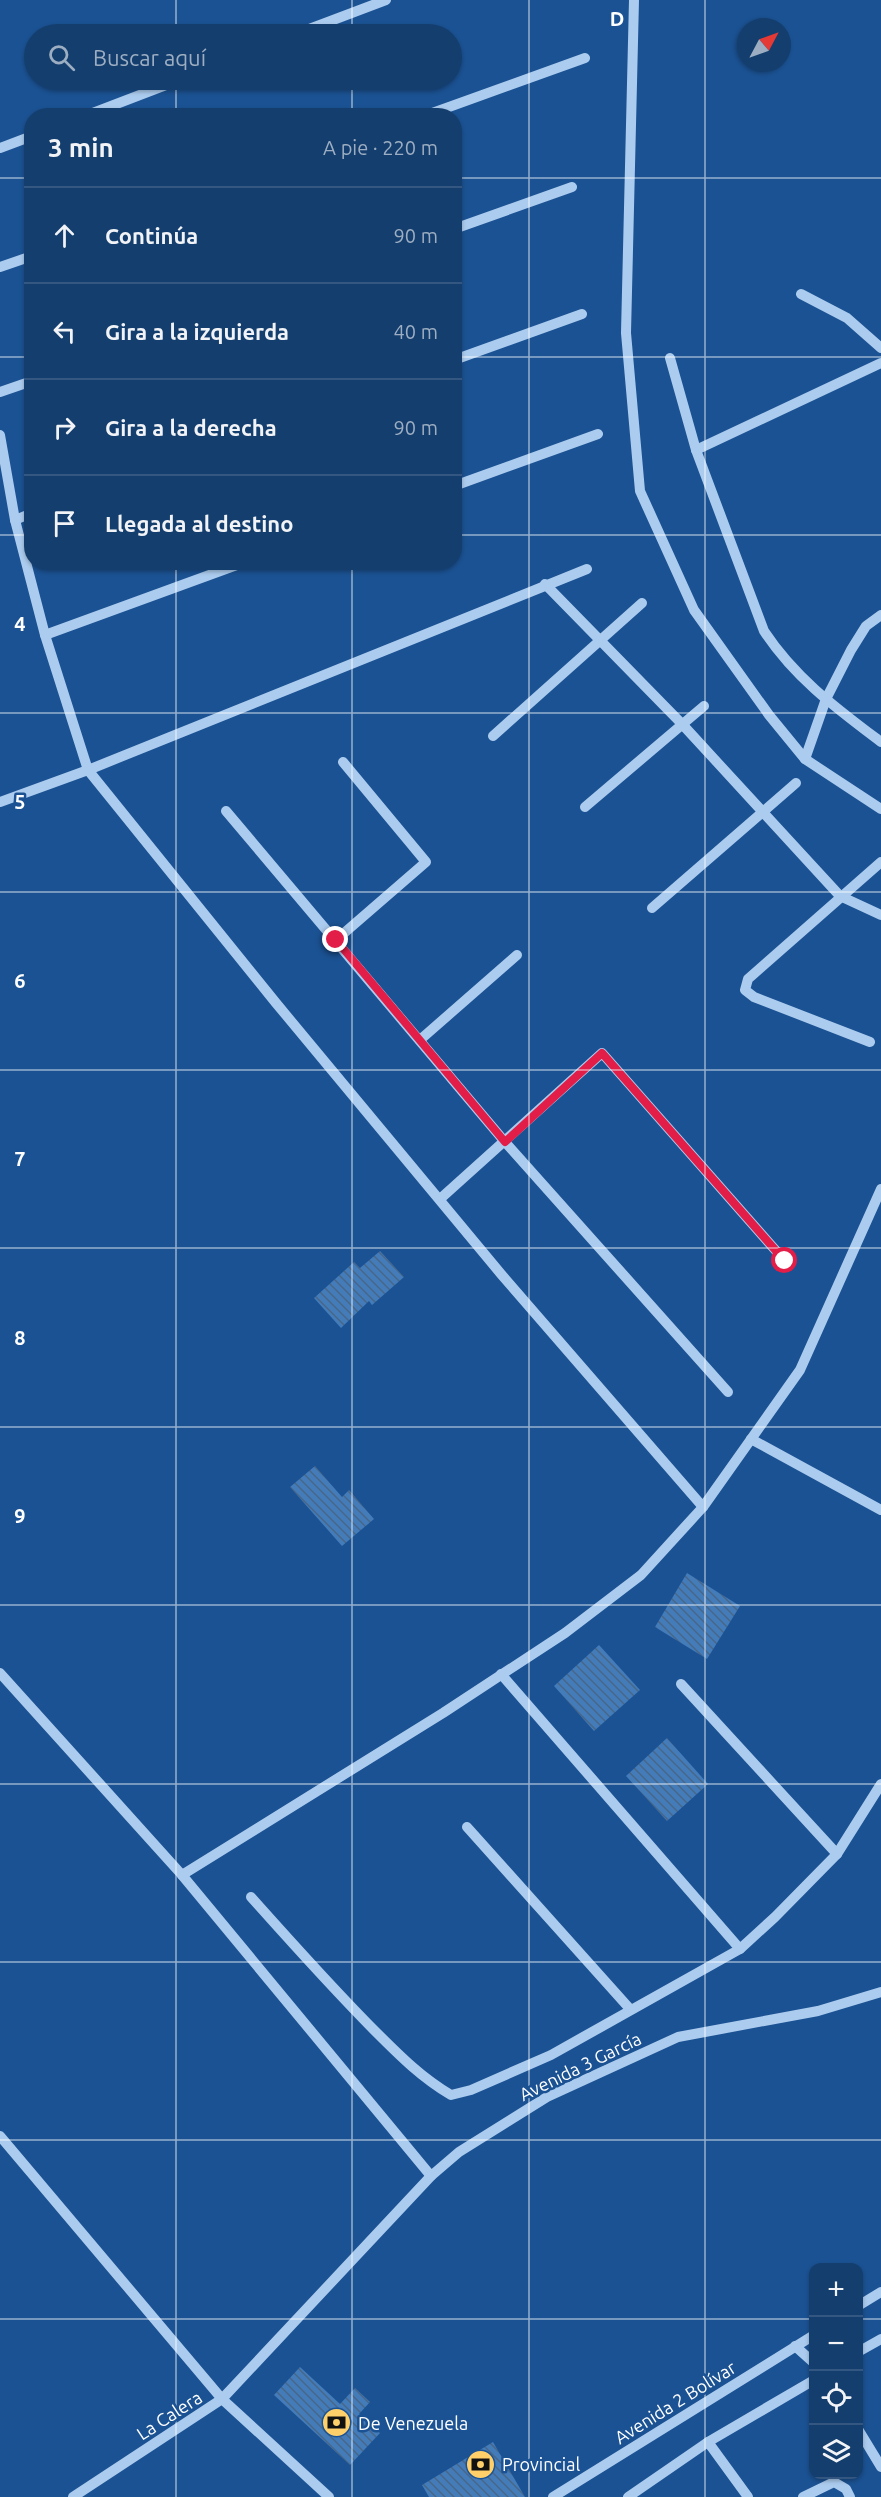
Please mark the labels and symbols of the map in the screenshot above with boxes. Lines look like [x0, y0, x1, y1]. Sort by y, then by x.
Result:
text: D [610, 7, 624, 30]
north arrow [737, 18, 791, 72]
text: 4 [14, 612, 26, 635]
text: 5 [14, 790, 26, 813]
route end [322, 926, 348, 952]
text: 6 [14, 969, 26, 992]
text: 7 [14, 1147, 26, 1170]
route start [771, 1247, 797, 1273]
text: 8 [14, 1326, 26, 1349]
text: 9 [14, 1504, 26, 1527]
street label: Avenida 3 García [516, 2028, 644, 2104]
street label: Avenida 2 Bolívar [611, 2357, 739, 2447]
street label: La Calera [133, 2387, 205, 2443]
bank icon: De Venezuela [321, 2407, 353, 2439]
place label: De Venezuela [358, 2413, 468, 2433]
bank icon: Provincial [465, 2448, 497, 2480]
place label: Provincial [502, 2454, 580, 2474]

